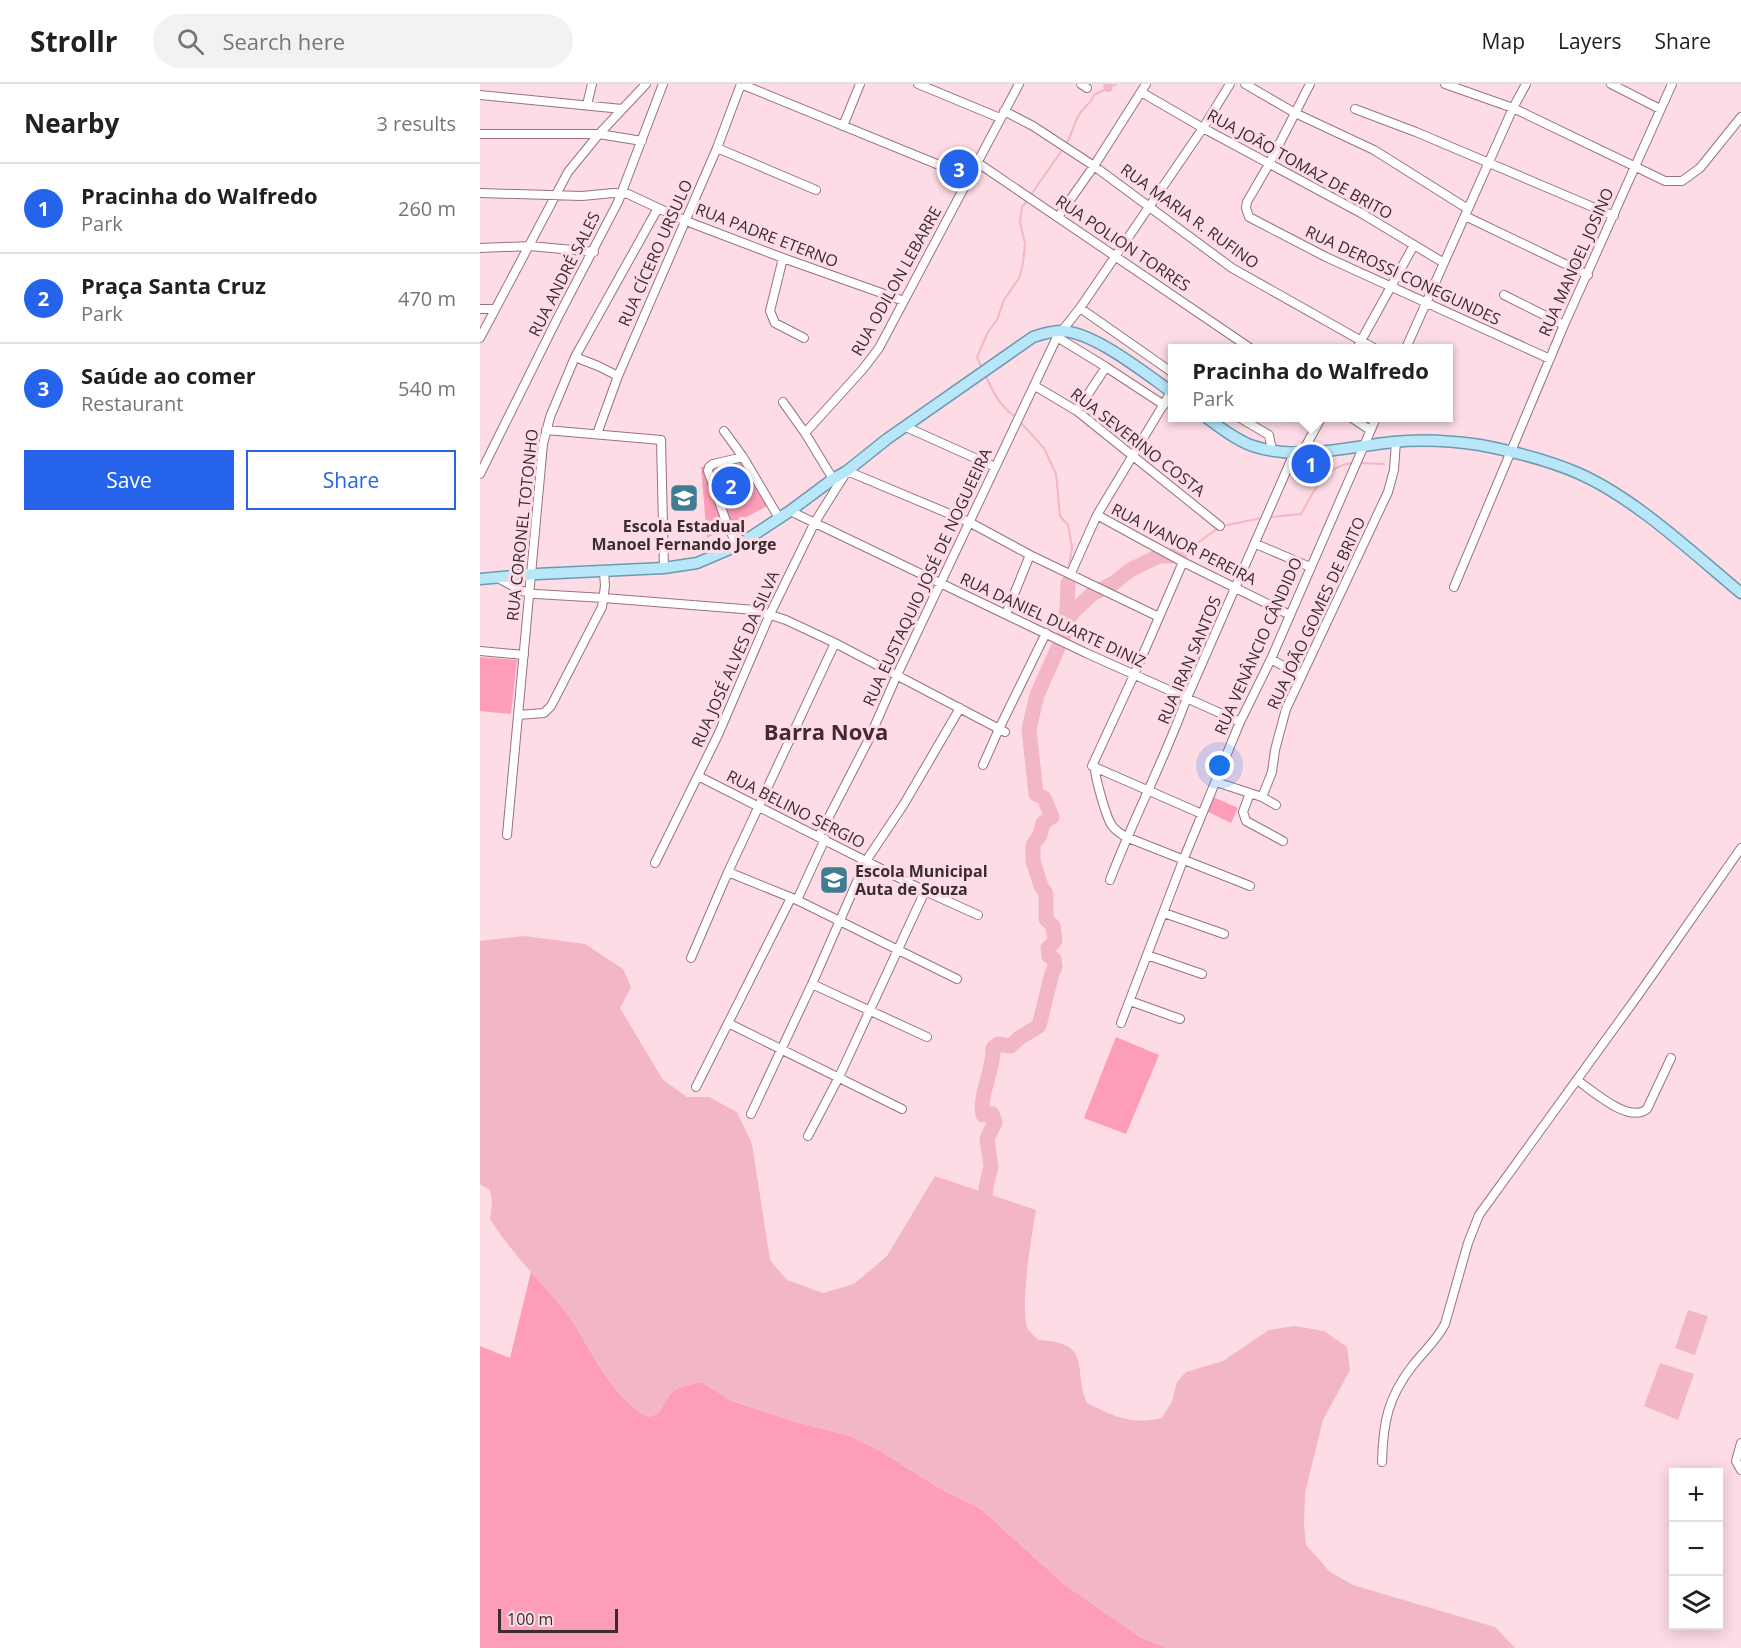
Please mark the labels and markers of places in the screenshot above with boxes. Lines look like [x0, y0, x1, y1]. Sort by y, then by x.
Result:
pin: 3 [940, 146, 978, 191]
pin: 1 [1292, 442, 1330, 487]
pin: 2 [712, 464, 750, 508]
school or university icon: Escola Estadual Manoel Fernando Jorge [668, 482, 700, 514]
place label: Escola Estadual Manoel Fernando Jorge [591, 515, 777, 555]
place label: Escola Municipal Auta de Souza [855, 860, 988, 900]
school or university icon: Escola Municipal Auta de Souza [818, 864, 850, 896]

